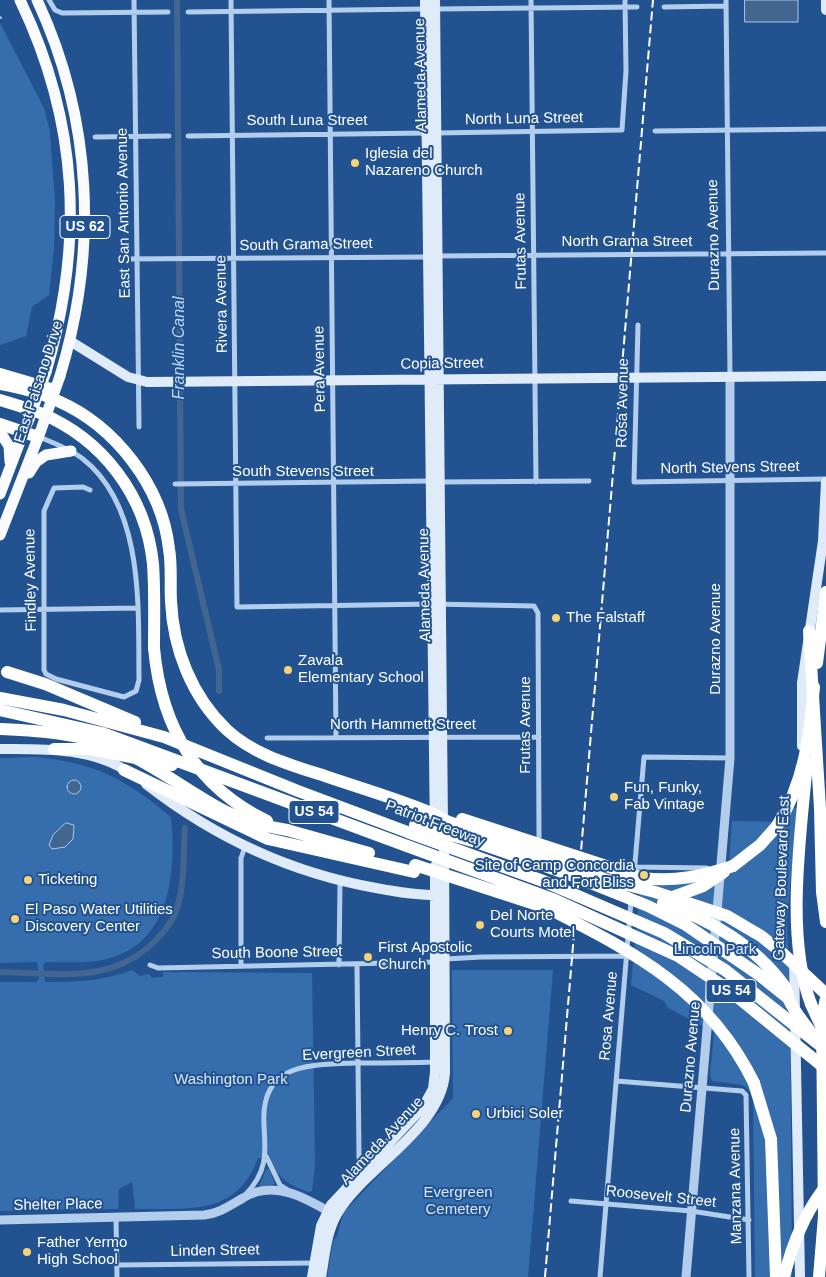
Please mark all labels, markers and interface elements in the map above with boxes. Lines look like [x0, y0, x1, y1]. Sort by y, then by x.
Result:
street label: Alameda Avenue [411, 18, 431, 132]
street label: North Luna Street [465, 109, 583, 129]
street label: South Luna Street [247, 112, 367, 130]
street label: East San Antonio Avenue [114, 128, 134, 298]
place label: Iglesia del Nazareno Church [365, 145, 483, 180]
marker: Iglesia del Nazareno Church [349, 157, 361, 169]
street label: Durazno Avenue [704, 179, 724, 291]
street label: Frutas Avenue [511, 192, 531, 290]
road number: US 62 [60, 216, 110, 238]
street label: North Grama Street [562, 233, 692, 251]
street label: South Grama Street [239, 235, 373, 255]
street label: Rivera Avenue [212, 255, 232, 353]
water label: Franklin Canal [170, 296, 190, 400]
street label: East Paisano Drive [11, 319, 67, 445]
street label: Pera Avenue [310, 326, 330, 412]
street label: Copia Street [400, 354, 484, 374]
street label: Rosa Avenue [613, 358, 633, 448]
street label: North Stevens Street [660, 458, 800, 478]
street label: South Stevens Street [232, 463, 374, 481]
street label: Findley Avenue [21, 528, 41, 632]
street label: Alameda Avenue [415, 528, 435, 642]
street label: Durazno Avenue [707, 583, 725, 695]
place label: The Falstaff [566, 609, 645, 627]
marker: The Falstaff [550, 612, 562, 624]
place label: Zavala Elementary School [298, 652, 424, 687]
marker: Zavala Elementary School [282, 664, 294, 676]
street label: Frutas Avenue [517, 676, 535, 774]
street label: North Hammett Street [330, 716, 476, 734]
place label: Fun, Funky, Fab Vintage [624, 779, 705, 814]
marker: Fun, Funky, Fab Vintage [608, 791, 620, 803]
street label: Gateway Boulevard East [770, 795, 794, 961]
street label: Patriot Freeway [383, 797, 487, 851]
road number: US 54 [289, 800, 339, 824]
place label: Site of Camp Concordia and Fort Bliss [475, 857, 634, 892]
marker: Site of Camp Concordia and Fort Bliss [638, 869, 650, 881]
place label: Ticketing [38, 871, 97, 889]
marker: Ticketing [22, 874, 34, 886]
place label: El Paso Water Utilities Discovery Center [25, 901, 173, 936]
place label: Del Norte Courts Motel [490, 907, 575, 942]
marker: El Paso Water Utilities Discovery Center [9, 913, 21, 925]
marker: Del Norte Courts Motel [474, 919, 486, 931]
place label: First Apostolic Church [378, 939, 472, 974]
park label: Lincoln Park [674, 941, 756, 959]
street label: South Boone Street [211, 943, 343, 963]
marker: First Apostolic Church [362, 951, 374, 963]
street label: Rosa Avenue [596, 970, 622, 1062]
road number: US 54 [706, 979, 756, 1002]
street label: Durazno Avenue [677, 1001, 705, 1113]
place label: Henry C. Trost [401, 1022, 498, 1040]
marker: Henry C. Trost [502, 1025, 514, 1037]
street label: Evergreen Street [302, 1041, 416, 1065]
park label: Washington Park [174, 1071, 288, 1089]
street label: Alameda Avenue [337, 1093, 427, 1189]
place label: Urbici Soler [486, 1105, 564, 1123]
marker: Urbici Soler [470, 1108, 482, 1120]
street label: Manzana Avenue [726, 1128, 746, 1244]
street label: Roosevelt Street [605, 1182, 717, 1212]
park label: Evergreen Cemetery [423, 1184, 493, 1219]
street label: Shelter Place [13, 1195, 103, 1215]
place label: Father Yermo High School [37, 1234, 127, 1269]
street label: Linden Street [170, 1241, 260, 1261]
marker: Father Yermo High School [21, 1246, 33, 1258]

